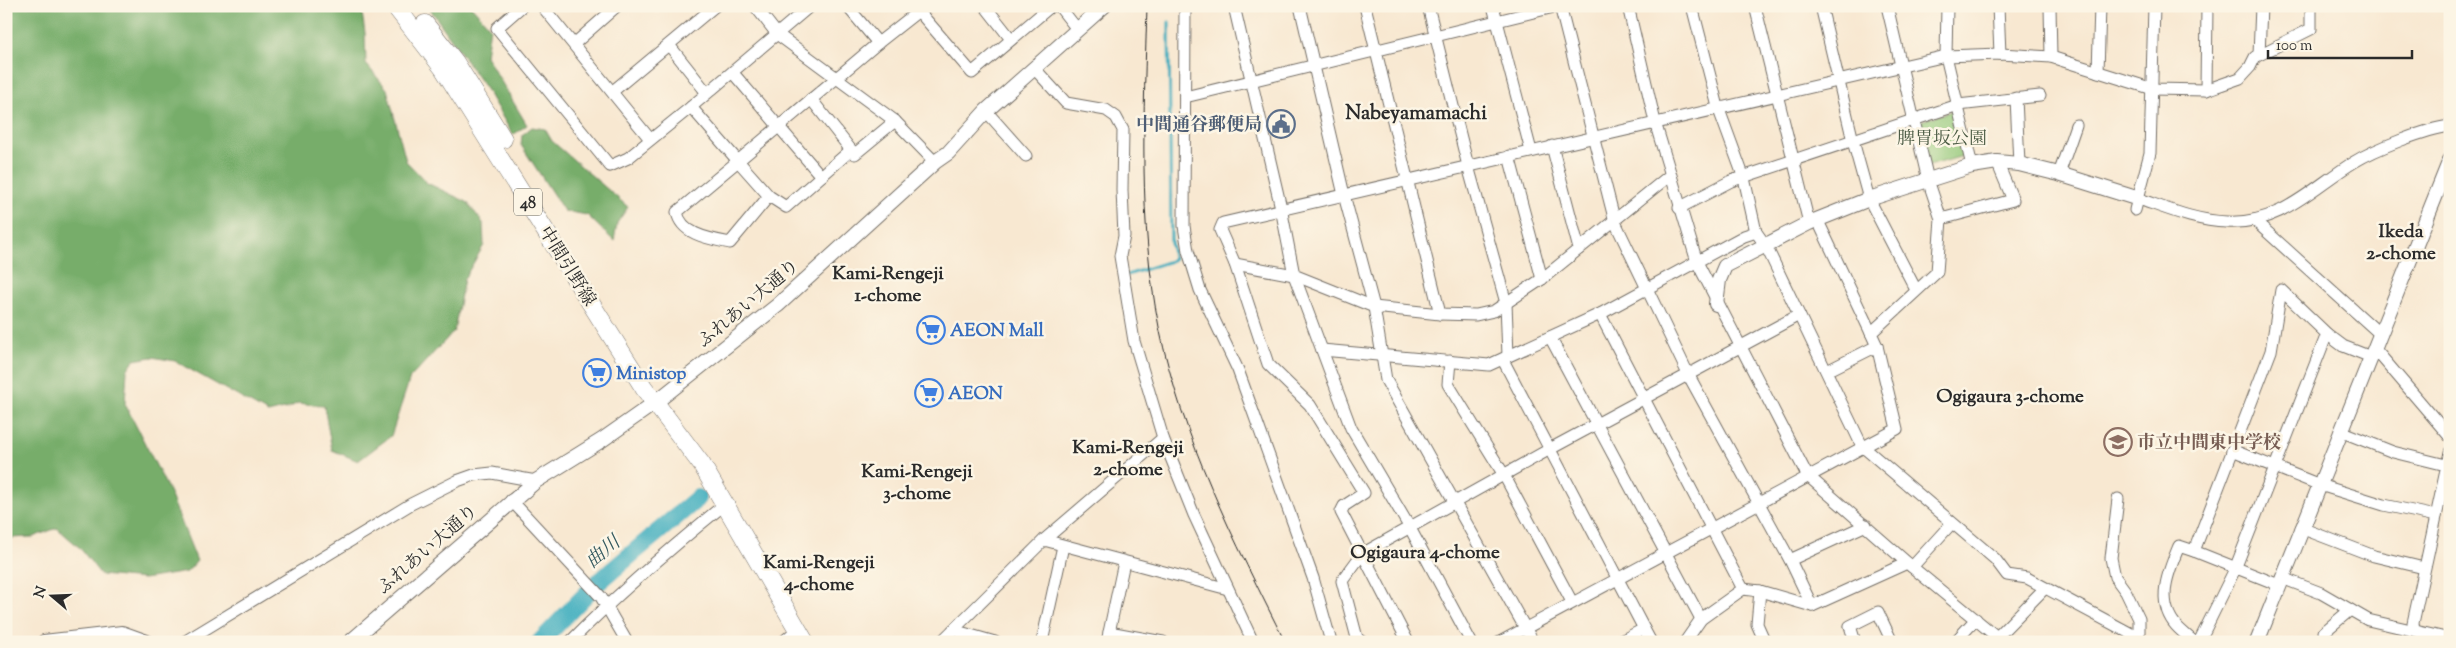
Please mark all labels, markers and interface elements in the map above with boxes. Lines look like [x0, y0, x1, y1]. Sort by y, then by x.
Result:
scale bar [2268, 28, 2412, 60]
text: 100 m [2276, 36, 2313, 57]
district label: Nabeyamamachi [1345, 100, 1487, 129]
public building icon: 中間通谷郵便局 [1266, 109, 1296, 139]
place label: 中間通谷郵便局 [1136, 113, 1262, 139]
park label: 脾胃坂公園 [1897, 127, 1987, 153]
road number: 48 [514, 188, 542, 216]
district label: Ikeda 2-chome [2366, 219, 2436, 268]
street label: 中間引野線 [531, 222, 601, 312]
street label: ふれあい大通り [693, 254, 806, 355]
district label: Kami-Rengeji 1-chome [832, 261, 944, 310]
supermarket icon: AEON Mall [916, 315, 946, 345]
place label: AEON Mall [950, 319, 1045, 345]
supermarket icon: Ministop [582, 358, 612, 388]
place label: Ministop [616, 362, 686, 388]
supermarket icon: AEON [914, 378, 944, 408]
place label: AEON [948, 382, 1004, 408]
district label: Ogigaura 3-chome [1936, 384, 2084, 411]
school or university icon: 市立中間東中学校 [2103, 427, 2133, 457]
place label: 市立中間東中学校 [2137, 431, 2281, 457]
district label: Kami-Rengeji 2-chome [1072, 435, 1184, 484]
district label: Kami-Rengeji 3-chome [861, 459, 973, 508]
street label: ふれあい大通り [372, 499, 484, 602]
water label: 曲川 [580, 529, 628, 575]
district label: Ogigaura 4-chome [1350, 540, 1500, 567]
district label: Kami-Rengeji 4-chome [763, 550, 875, 599]
north arrow [28, 570, 78, 620]
text: N [30, 584, 53, 601]

